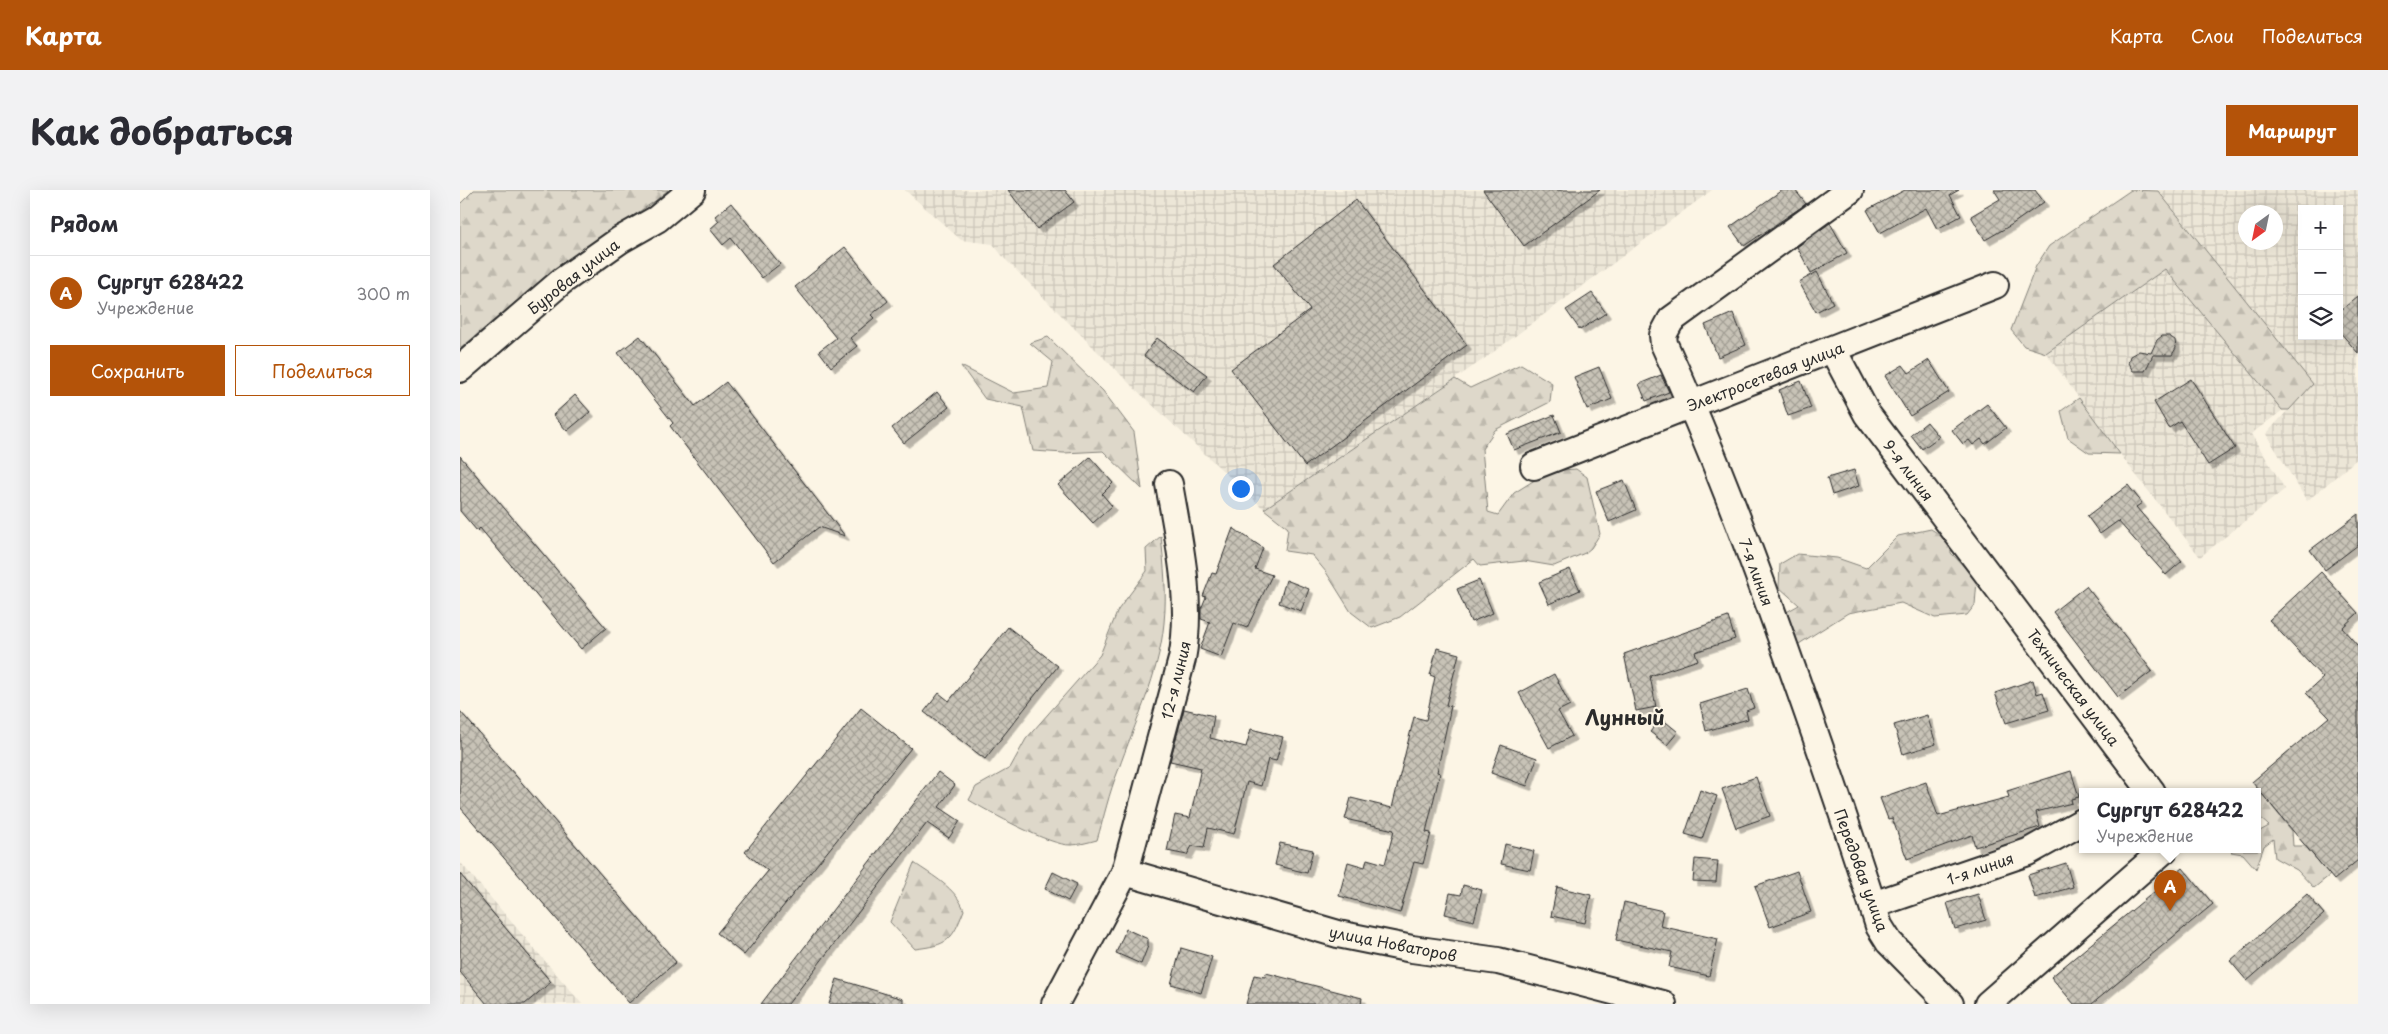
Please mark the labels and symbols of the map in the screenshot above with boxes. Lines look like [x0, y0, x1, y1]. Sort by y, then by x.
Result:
north arrow [2238, 205, 2283, 250]
street label: Буровая улица [522, 232, 624, 319]
street label: Электросетевая улица [1683, 335, 1847, 417]
street label: 9-я линия [1878, 434, 1940, 506]
your location [1228, 476, 1254, 502]
street label: 7-я линия [1734, 535, 1780, 609]
street label: Техническая улица [2022, 624, 2126, 751]
street label: 12-я линия [1154, 638, 1196, 722]
district label: Лунный [1585, 702, 1665, 732]
street label: Передовая улица [1829, 805, 1895, 935]
street label: 1-я линия [1943, 846, 2017, 890]
pin: A [2154, 870, 2186, 911]
street label: улица Новаторов [1327, 919, 1459, 967]

